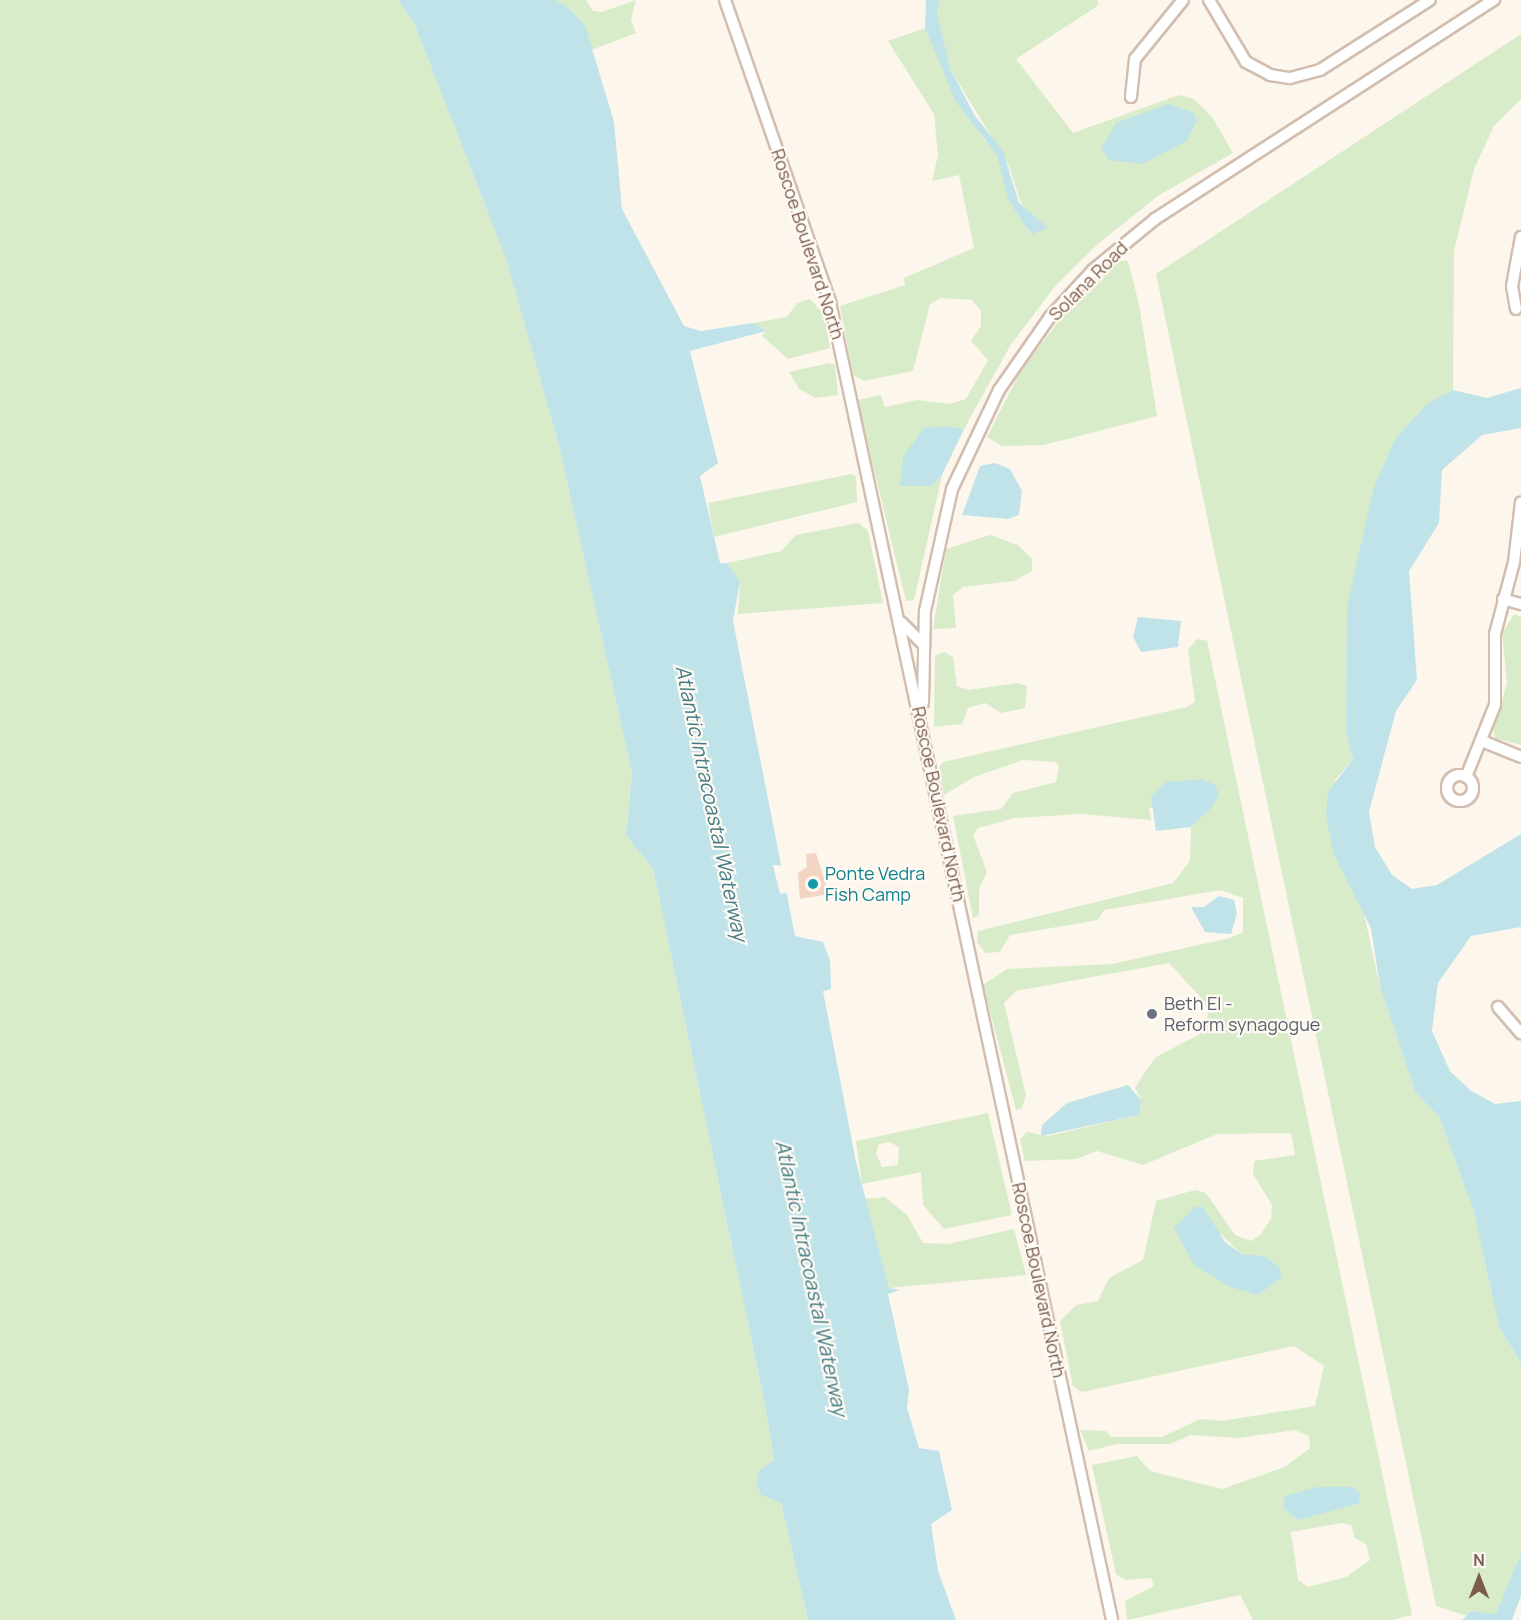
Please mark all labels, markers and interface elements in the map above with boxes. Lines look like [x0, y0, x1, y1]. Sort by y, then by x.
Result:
street label: Roscoe Boulevard North [767, 146, 849, 342]
street label: Solana Road [1044, 237, 1132, 325]
water label: Atlantic Intracoastal Waterway [671, 663, 753, 943]
street label: Roscoe Boulevard North [908, 704, 970, 904]
place label: Ponte Vedra Fish Camp [825, 863, 925, 906]
marker: Ponte Vedra Fish Camp [806, 877, 820, 891]
place label: Beth El - Reform synagogue [1164, 993, 1320, 1036]
marker: Beth El - Reform synagogue [1145, 1007, 1159, 1021]
water label: Atlantic Intracoastal Waterway [771, 1138, 853, 1418]
street label: Roscoe Boulevard North [1008, 1180, 1070, 1380]
north arrow [1449, 1548, 1509, 1608]
text: N [1473, 1549, 1485, 1571]

